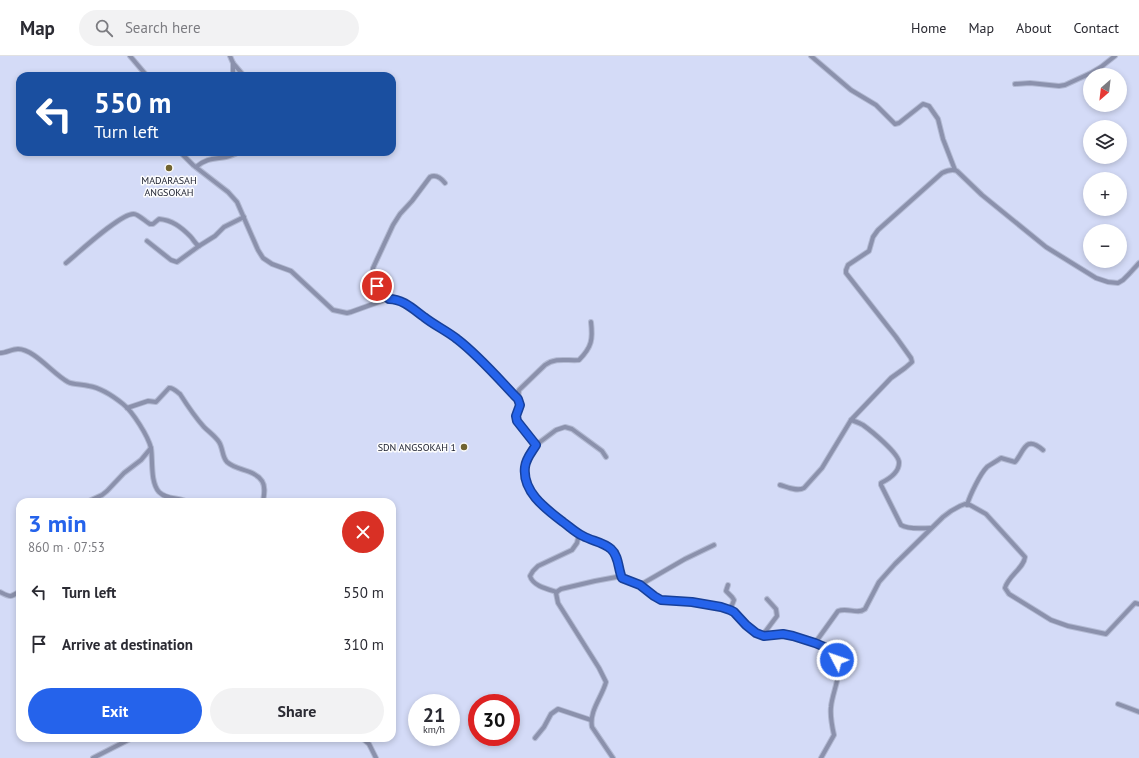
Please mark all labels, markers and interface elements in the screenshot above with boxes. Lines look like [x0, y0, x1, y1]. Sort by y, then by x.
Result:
search box [79, 10, 359, 46]
text: Map [20, 16, 55, 40]
icon: search [93, 17, 115, 39]
text: Search here [125, 18, 201, 37]
text: Home [911, 19, 946, 37]
text: Map [968, 19, 994, 37]
text: About [1016, 19, 1052, 37]
text: Contact [1074, 19, 1119, 37]
north arrow [1083, 68, 1127, 112]
map controls [1083, 68, 1127, 268]
text: 550 m [94, 84, 171, 121]
icon: left [28, 88, 80, 140]
text: Turn left [94, 120, 159, 143]
button: layers [1083, 120, 1127, 164]
marker: MADARASAH ANGSOKAH [164, 163, 174, 173]
button: + [1083, 172, 1127, 216]
place label: MADARASAH ANGSOKAH [141, 174, 197, 199]
button: − [1083, 224, 1127, 268]
pin [360, 269, 394, 303]
icon: arrive [366, 275, 388, 297]
place label: SDN ANGSOKAH 1 [378, 441, 456, 454]
marker: SDN ANGSOKAH 1 [459, 442, 469, 452]
text: 3 min [28, 508, 87, 539]
button: close [342, 511, 384, 553]
text: 860 m · 07:53 [28, 539, 105, 556]
icon: left [28, 581, 50, 603]
text: Turn left [62, 583, 116, 602]
text: 550 m [343, 583, 384, 602]
icon: arrive [28, 633, 50, 655]
text: Arrive at destination [62, 635, 193, 654]
text: 310 m [343, 635, 384, 654]
position arrow [816, 639, 858, 681]
button: Exit [28, 688, 202, 734]
button: Share [210, 688, 384, 734]
speed limit sign: 30 [468, 694, 520, 746]
text: 21 [423, 702, 445, 728]
text: km/h [423, 723, 445, 736]

